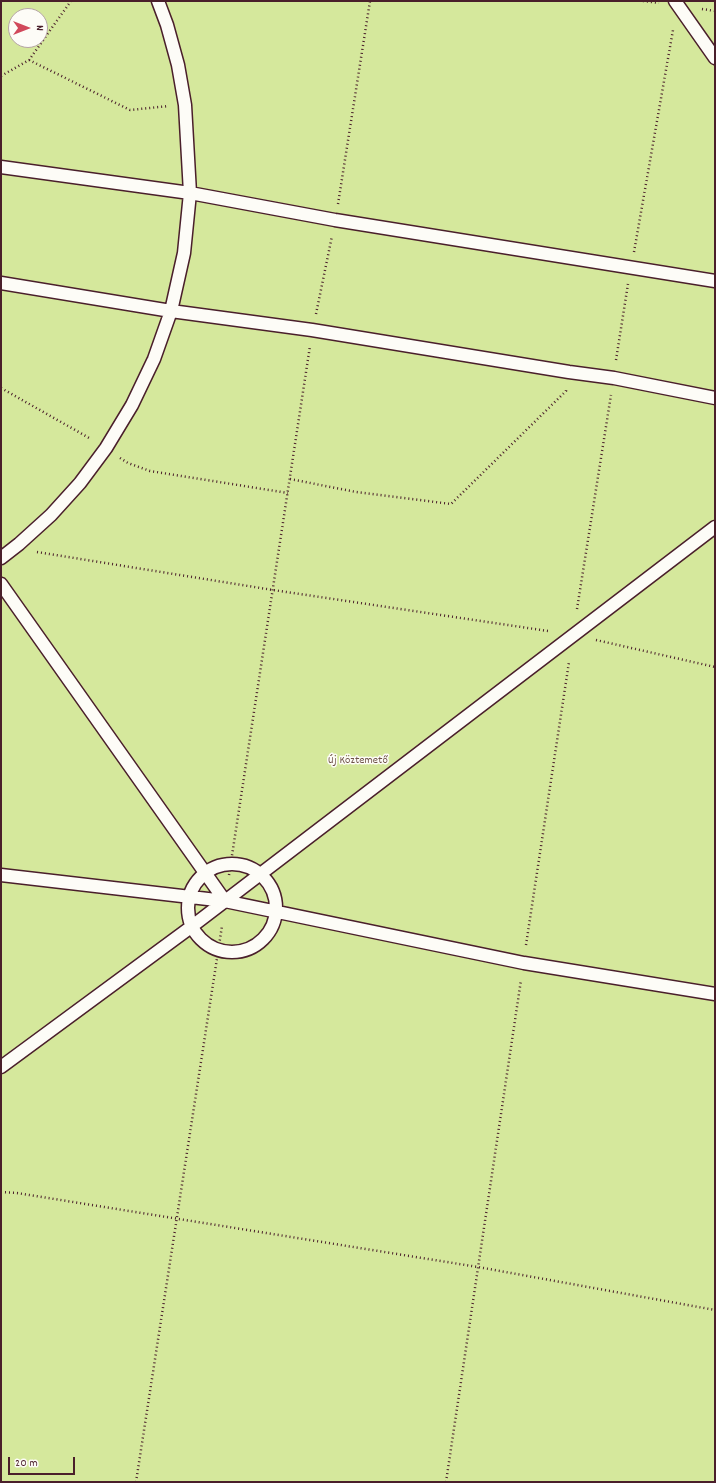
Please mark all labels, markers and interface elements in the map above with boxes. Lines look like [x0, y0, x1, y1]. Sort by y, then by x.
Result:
north arrow [8, 8, 48, 48]
text: N [31, 25, 47, 31]
park label: Új Köztemető [328, 754, 388, 768]
scale bar [10, 1449, 77, 1475]
text: 20 m [15, 1455, 38, 1472]

